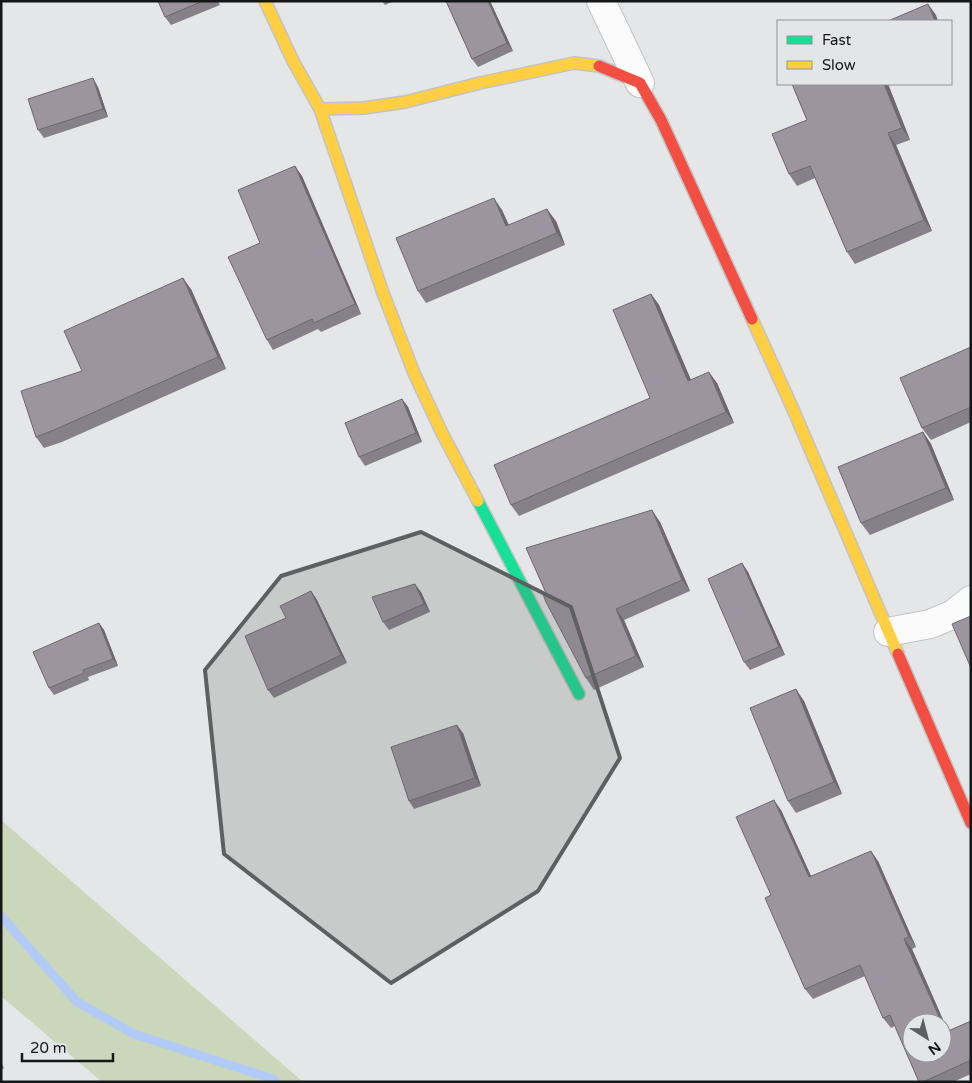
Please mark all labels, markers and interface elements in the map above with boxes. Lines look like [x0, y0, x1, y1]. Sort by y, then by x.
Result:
legend [777, 20, 952, 85]
text: Fast [822, 31, 852, 49]
text: Slow [822, 56, 856, 74]
north arrow [902, 1013, 952, 1063]
scale bar [22, 1030, 114, 1062]
text: N [925, 1038, 944, 1058]
text: 20 m [30, 1039, 67, 1057]

